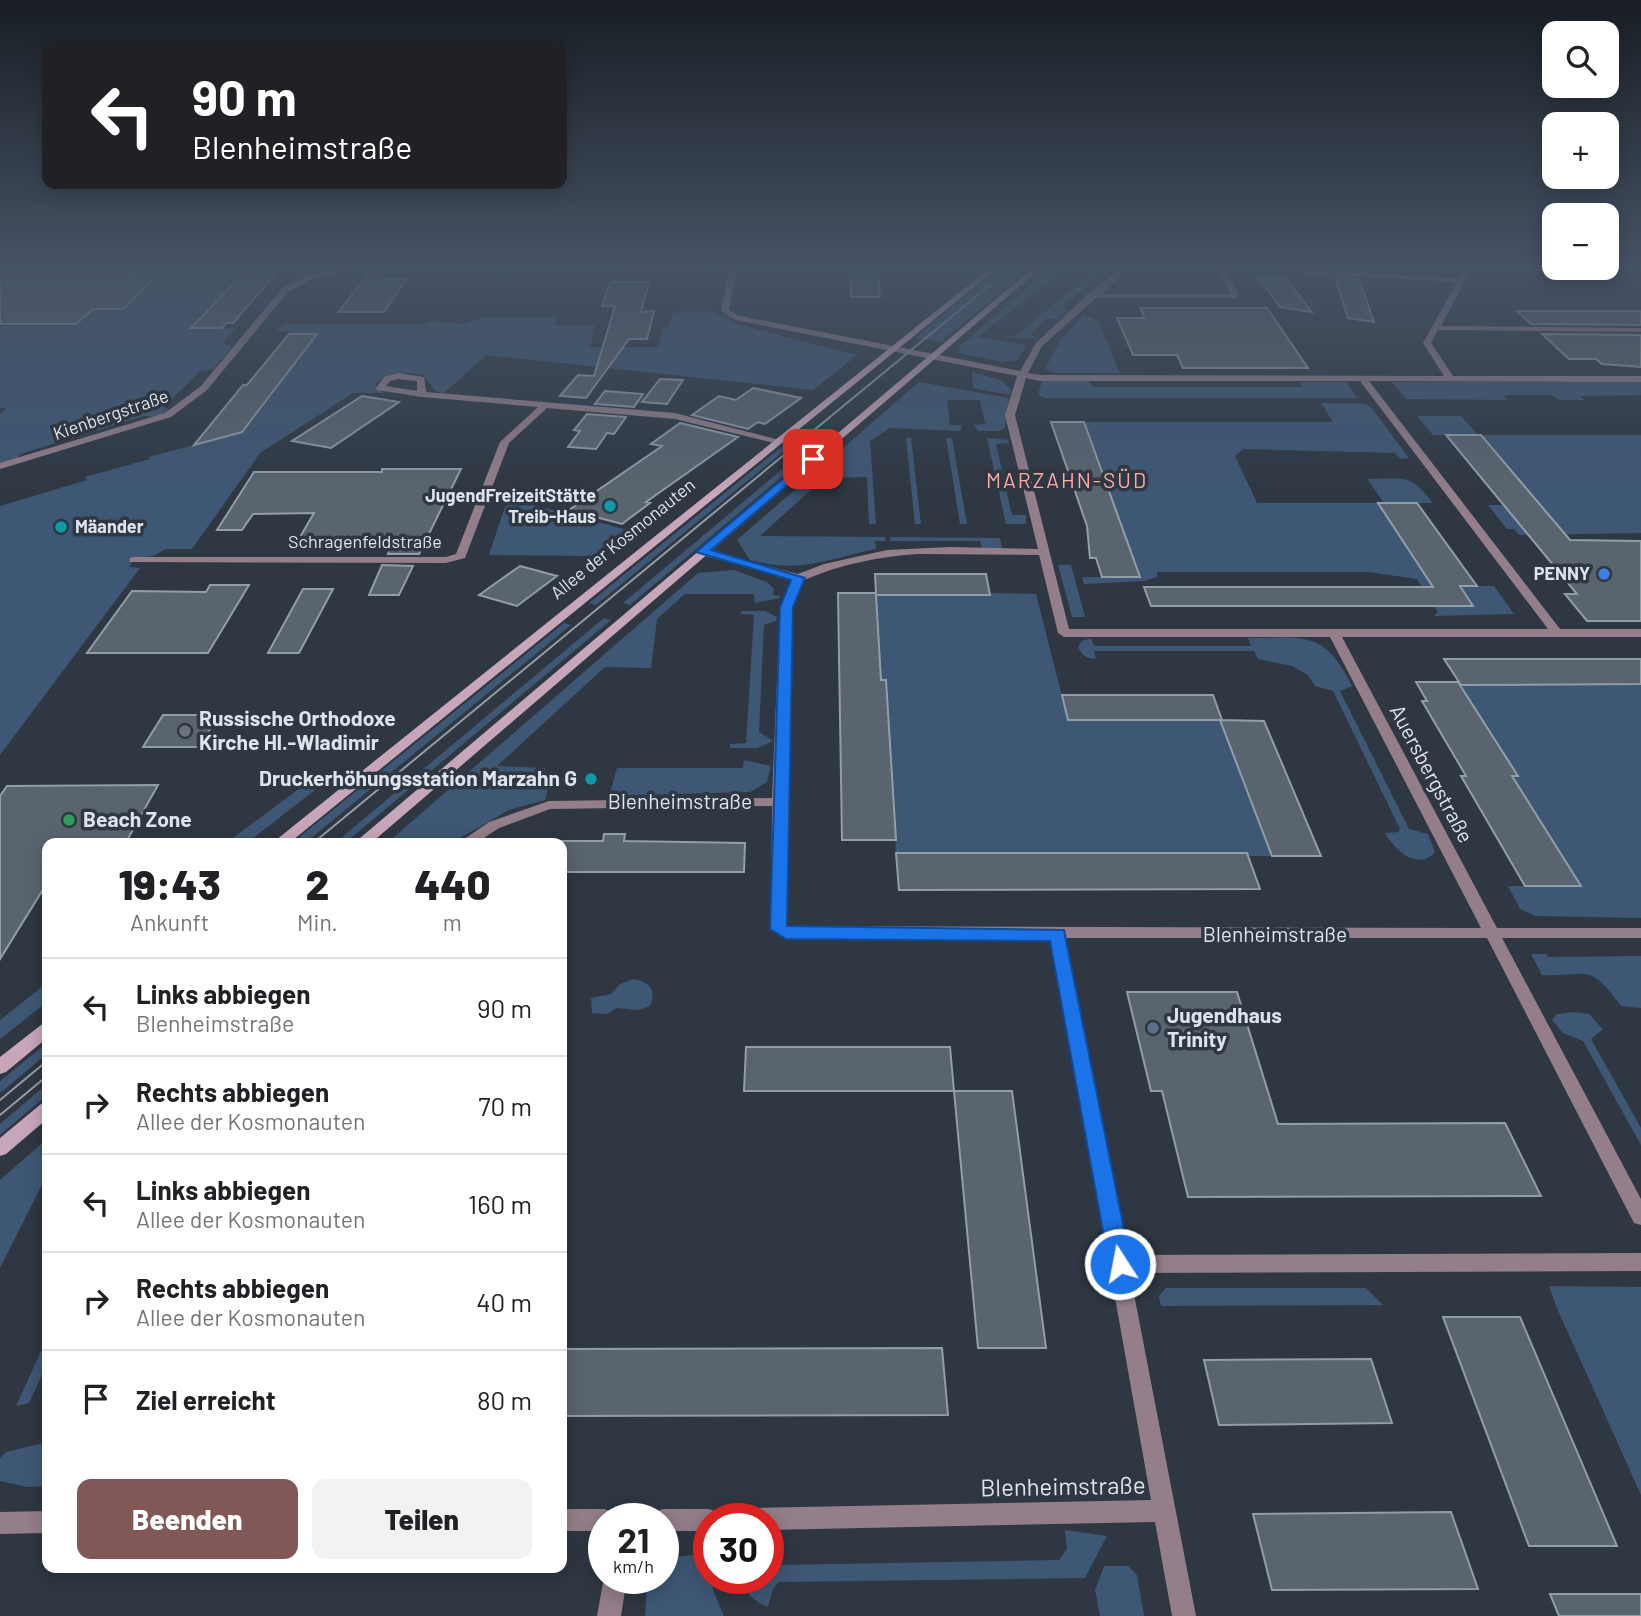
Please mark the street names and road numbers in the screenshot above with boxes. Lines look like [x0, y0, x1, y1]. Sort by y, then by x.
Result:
street label: Kienbergstraße [50, 384, 171, 444]
street label: Allee der Kosmonauten [546, 473, 699, 603]
street label: Schragenfeldstraße [288, 530, 442, 552]
street label: Auersbergstraße [1385, 700, 1479, 847]
street label: Blenheimstraße [608, 788, 752, 813]
street label: Blenheimstraße [1203, 921, 1347, 946]
street label: Blenheimstraße [980, 1470, 1146, 1501]

